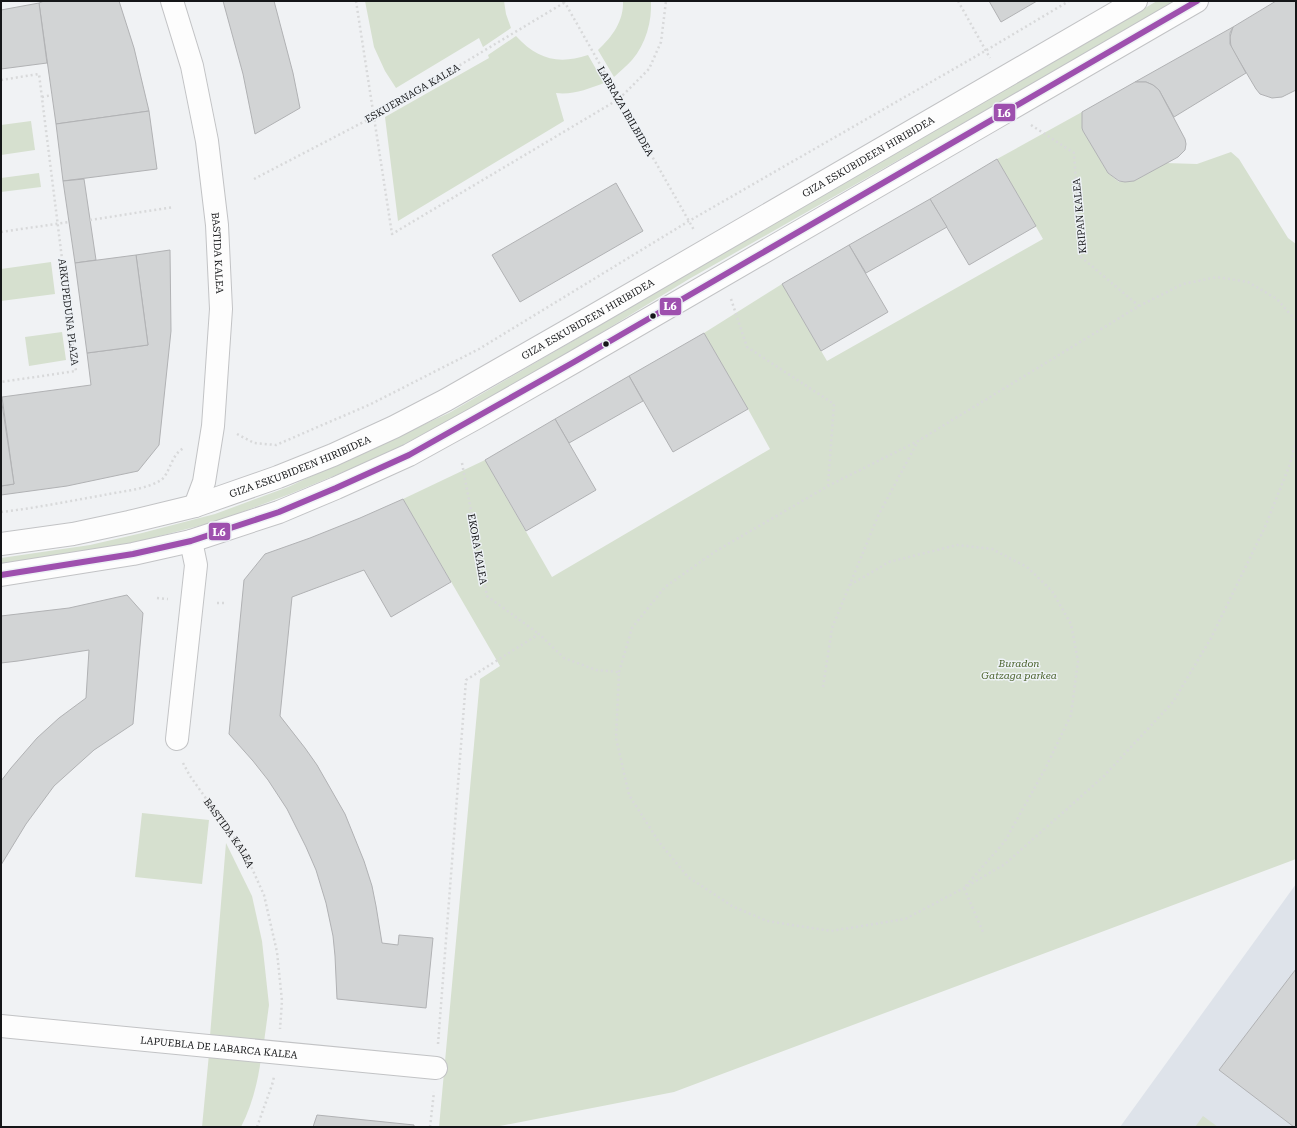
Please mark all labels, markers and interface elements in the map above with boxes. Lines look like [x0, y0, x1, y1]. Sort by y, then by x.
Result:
street label: ESKUERNAGA KALEA [363, 62, 461, 125]
street label: LABRAZA IBILBIDEA [595, 64, 656, 158]
line badge: L6 [993, 103, 1016, 122]
text: L6 [997, 107, 1011, 120]
street label: GIZA ESKUBIDEEN HIRIBIDEA [800, 114, 936, 200]
street label: KRIPAN KALEA [1071, 178, 1088, 254]
street label: BASTIDA KALEA [210, 212, 225, 294]
street label: ARKUPEDUNA PLAZA [56, 258, 81, 366]
street label: GIZA ESKUBIDEEN HIRIBIDEA [520, 277, 656, 362]
line badge: L6 [659, 297, 682, 316]
text: L6 [663, 300, 677, 313]
unlabelled marker [648, 311, 658, 321]
unlabelled marker [601, 339, 611, 349]
street label: GIZA ESKUBIDEEN HIRIBIDEA [228, 434, 372, 500]
street label: EKORA KALEA [466, 513, 489, 585]
line badge: L6 [208, 522, 231, 541]
text: L6 [212, 526, 226, 539]
park label: Buradon Gatzaga parkea [981, 658, 1057, 681]
street label: BASTIDA KALEA [202, 796, 256, 869]
street label: LAPUEBLA DE LABARCA KALEA [140, 1034, 298, 1061]

